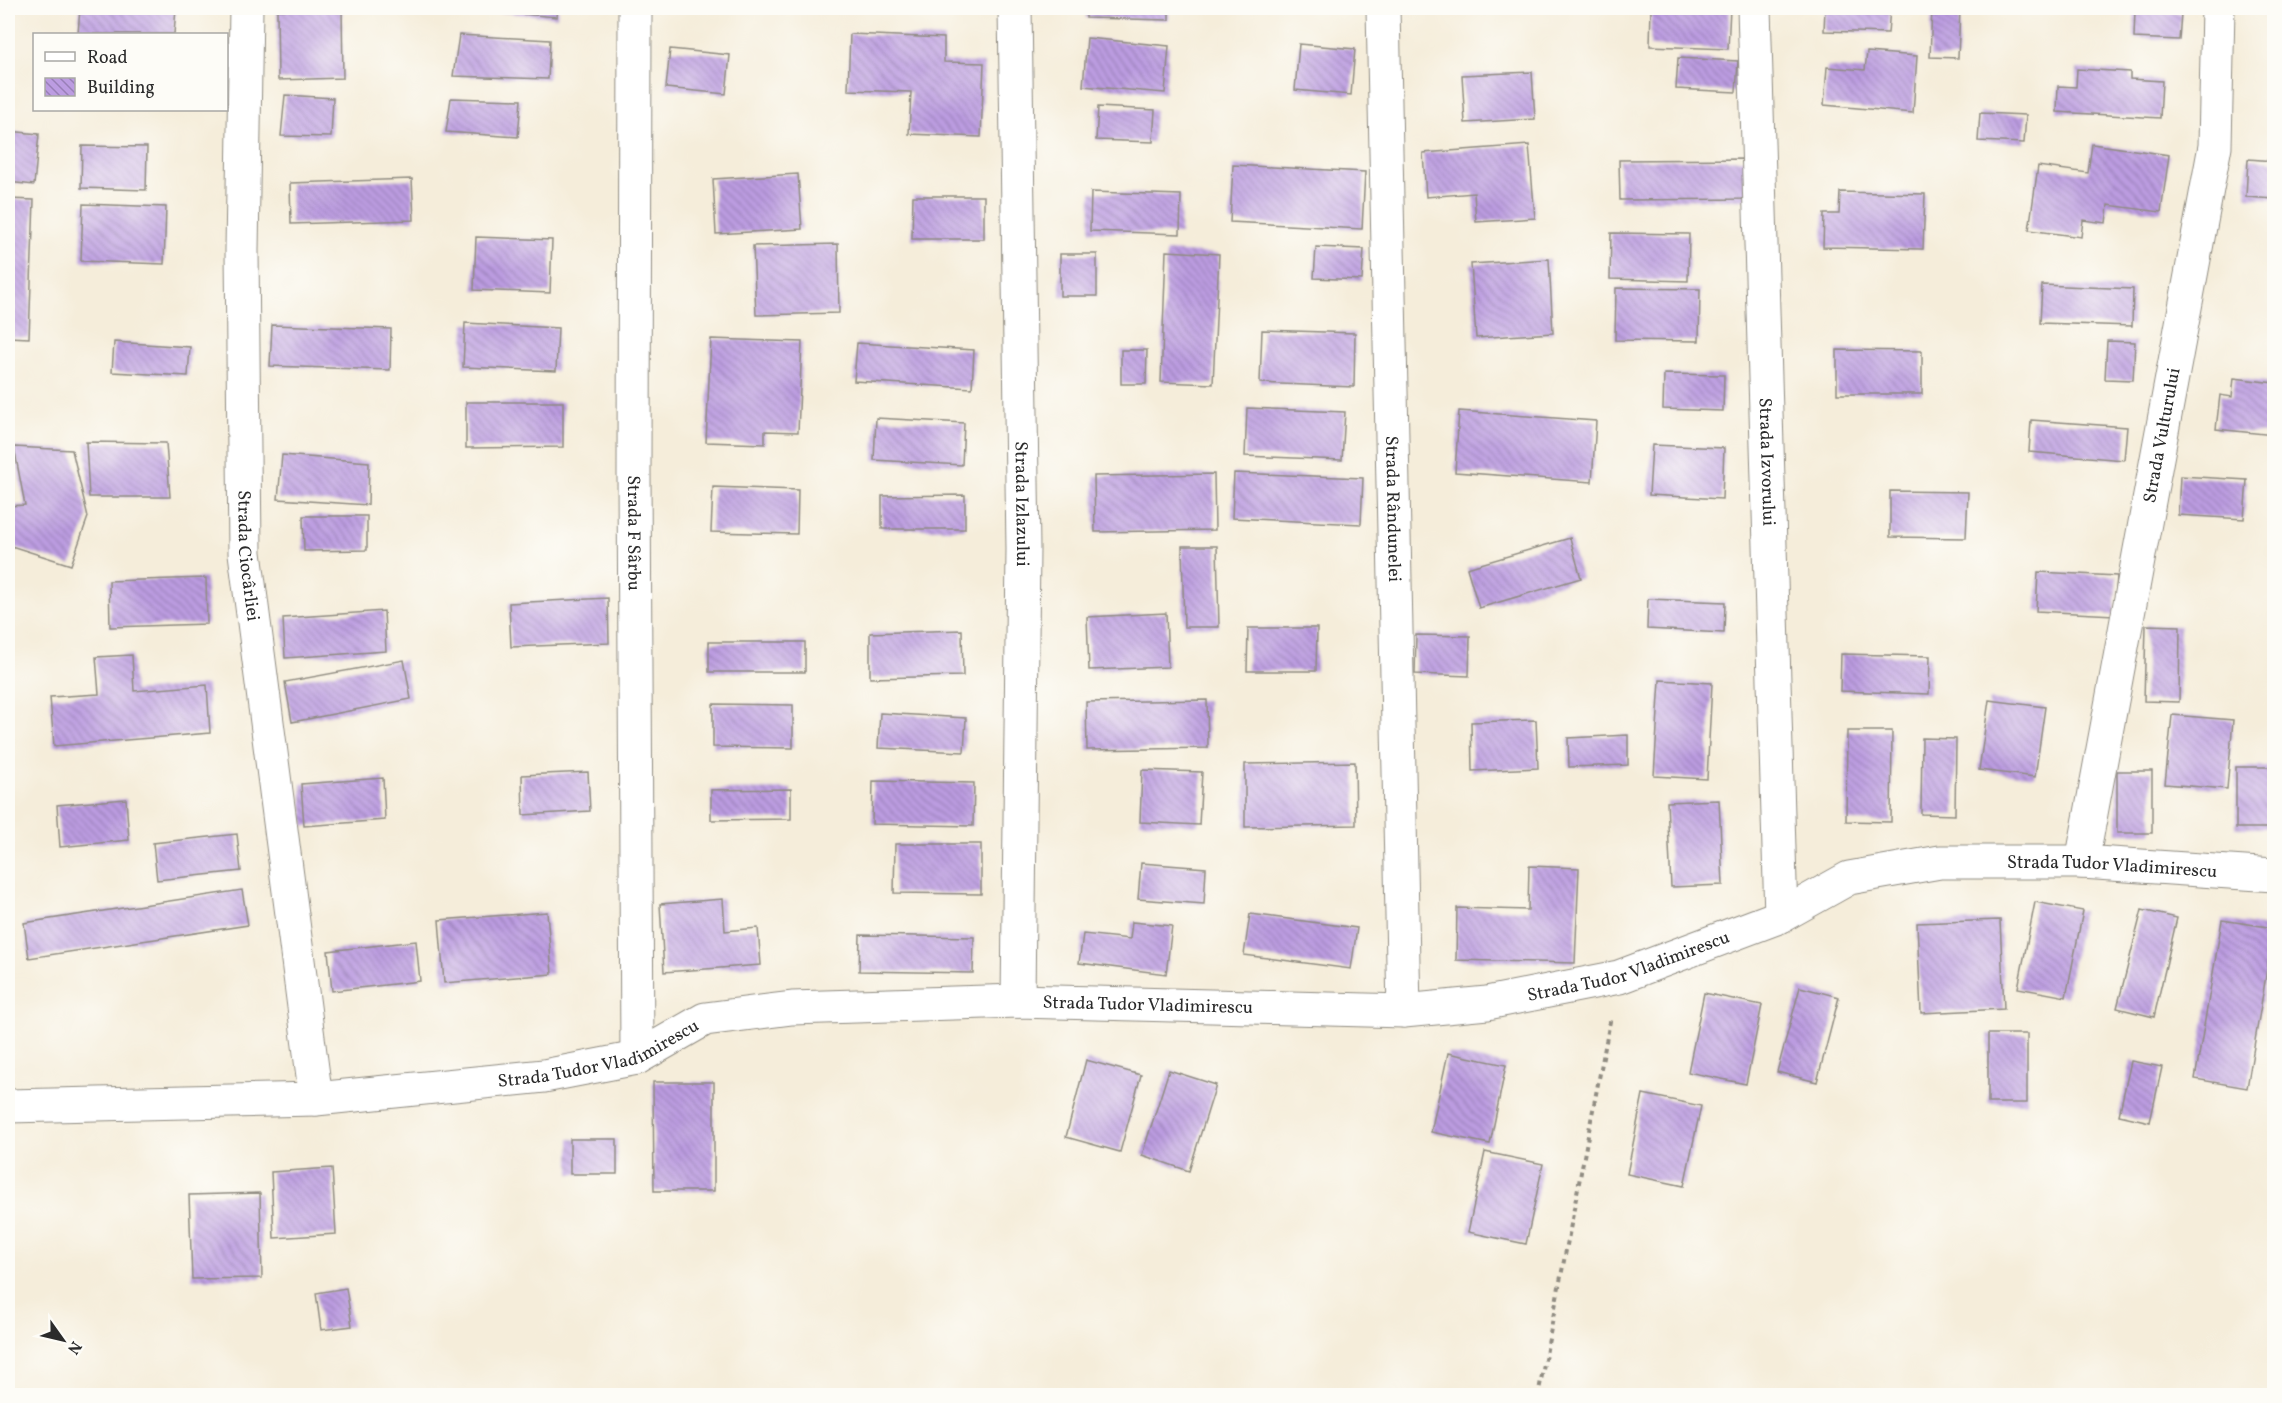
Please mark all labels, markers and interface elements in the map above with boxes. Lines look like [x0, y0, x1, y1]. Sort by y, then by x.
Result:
legend [33, 33, 228, 111]
text: Road [87, 46, 128, 71]
text: Building [87, 76, 155, 101]
street label: Strada Vulturului [2138, 366, 2188, 505]
street label: Strada Izvorului [1752, 397, 1780, 526]
street label: Strada Rândunelei [1378, 435, 1406, 582]
street label: Strada Izlazului [1007, 441, 1034, 567]
street label: Strada F Sârbu [620, 475, 646, 591]
street label: Strada Ciocârliei [230, 490, 265, 623]
street label: Strada Tudor Vladimirescu [2007, 851, 2218, 885]
street label: Strada Tudor Vladimirescu [1525, 925, 1734, 1009]
street label: Strada Tudor Vladimirescu [1042, 991, 1253, 1021]
street label: Strada Tudor Vladimirescu [497, 1014, 704, 1095]
north arrow [33, 1310, 93, 1370]
text: N [61, 1336, 86, 1359]

